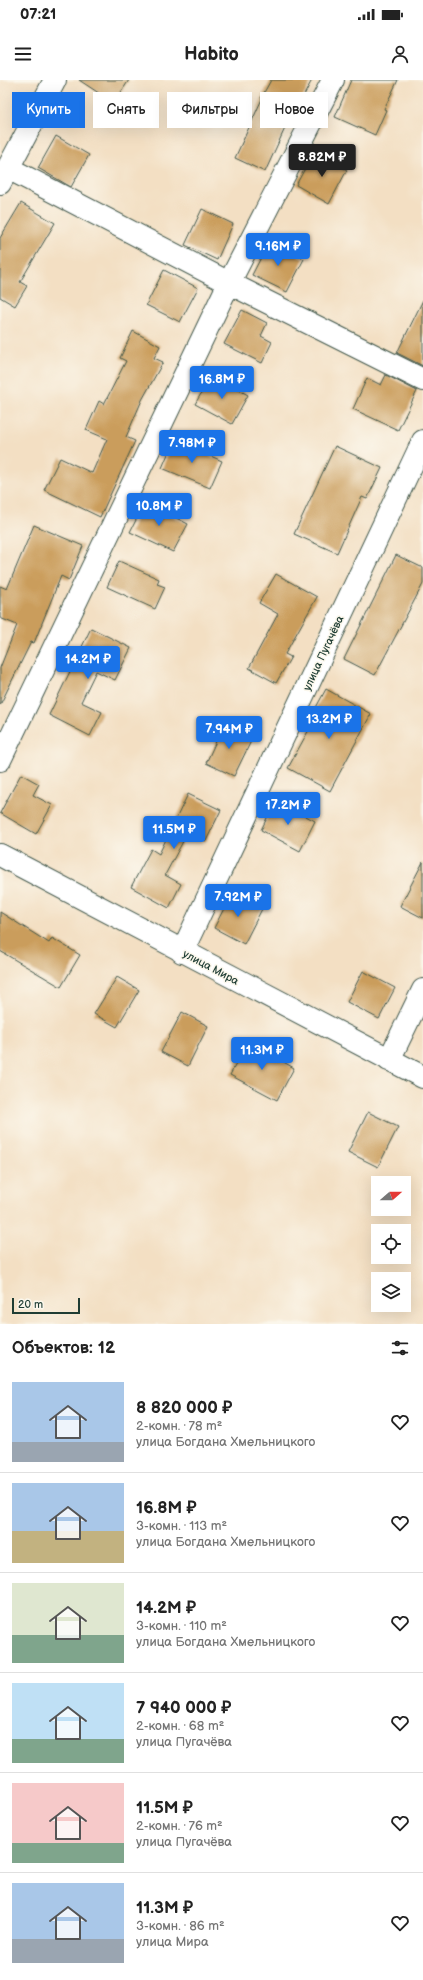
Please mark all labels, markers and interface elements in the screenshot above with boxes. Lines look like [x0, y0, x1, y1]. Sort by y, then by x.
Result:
text: 07:21 [20, 5, 56, 24]
icon: menu [12, 43, 34, 65]
icon: person [389, 43, 411, 65]
text: Habito [184, 44, 239, 65]
chip: Купить [12, 92, 85, 128]
chip: Снять [93, 92, 159, 128]
chip: Фильтры [167, 92, 252, 128]
chip: Новое [260, 92, 328, 128]
pin: 8.82M ₽ [285, 144, 359, 178]
text: 8.82M ₽ [298, 149, 346, 165]
pin: 9.16M ₽ [241, 233, 315, 267]
text: 9.16M ₽ [255, 238, 301, 254]
pin: 16.8M ₽ [185, 366, 259, 400]
text: 16.8M ₽ [199, 371, 245, 387]
pin: 7.98M ₽ [155, 430, 229, 464]
text: 7.98M ₽ [168, 435, 216, 451]
pin: 10.8M ₽ [122, 493, 196, 527]
text: 10.8M ₽ [136, 498, 182, 514]
street label: улица Пугачёва [300, 613, 347, 693]
pin: 14.2M ₽ [51, 646, 125, 680]
text: 14.2M ₽ [65, 651, 111, 667]
pin: 13.2M ₽ [292, 706, 366, 740]
text: 13.2M ₽ [306, 711, 352, 727]
pin: 7.94M ₽ [192, 716, 266, 750]
text: 7.94M ₽ [205, 721, 253, 737]
pin: 17.2M ₽ [251, 792, 325, 826]
text: 17.2M ₽ [265, 797, 311, 813]
pin: 11.5M ₽ [137, 816, 211, 850]
text: 11.5M ₽ [152, 821, 196, 837]
pin: 7.92M ₽ [201, 884, 275, 918]
text: 7.92M ₽ [214, 889, 262, 905]
street label: улица Мира [181, 947, 241, 988]
pin: 11.3M ₽ [225, 1037, 299, 1071]
text: 11.3M ₽ [240, 1042, 284, 1058]
north arrow [371, 1176, 411, 1216]
map controls [371, 1176, 411, 1312]
button: locate [371, 1224, 411, 1264]
button: layers [371, 1272, 411, 1312]
scale bar [12, 1296, 80, 1315]
text: 20 m [18, 1298, 43, 1311]
icon: filters [389, 1337, 411, 1359]
text: Объектов: 12 [12, 1338, 115, 1358]
icon: home [44, 1398, 92, 1446]
text: 8 820 000 ₽ [136, 1398, 232, 1418]
icon: heart [389, 1411, 411, 1433]
text: 2-комн. · 78 m² [136, 1418, 222, 1434]
text: улица Богдана Хмельницкого [136, 1434, 315, 1450]
text: 16.8M ₽ [136, 1498, 197, 1518]
icon: home [44, 1499, 92, 1547]
icon: heart [389, 1512, 411, 1534]
text: 3-комн. · 113 m² [136, 1518, 227, 1534]
text: улица Богдана Хмельницкого [136, 1534, 315, 1550]
text: 14.2M ₽ [136, 1598, 196, 1618]
icon: home [44, 1599, 92, 1647]
icon: heart [389, 1612, 411, 1634]
text: 3-комн. · 110 m² [136, 1618, 227, 1634]
text: улица Богдана Хмельницкого [136, 1634, 315, 1650]
text: 7 940 000 ₽ [136, 1698, 231, 1718]
icon: home [44, 1699, 92, 1747]
icon: heart [389, 1712, 411, 1734]
text: 2-комн. · 68 m² [136, 1718, 224, 1734]
text: улица Пугачёва [136, 1734, 232, 1750]
text: 11.5M ₽ [136, 1798, 193, 1818]
icon: home [44, 1799, 92, 1847]
icon: heart [389, 1812, 411, 1834]
text: 2-комн. · 76 m² [136, 1818, 223, 1834]
text: улица Пугачёва [136, 1834, 232, 1850]
text: 11.3M ₽ [136, 1898, 193, 1918]
icon: home [44, 1899, 92, 1947]
icon: heart [389, 1912, 411, 1934]
text: 3-комн. · 86 m² [136, 1918, 225, 1934]
text: улица Мира [136, 1934, 209, 1950]

